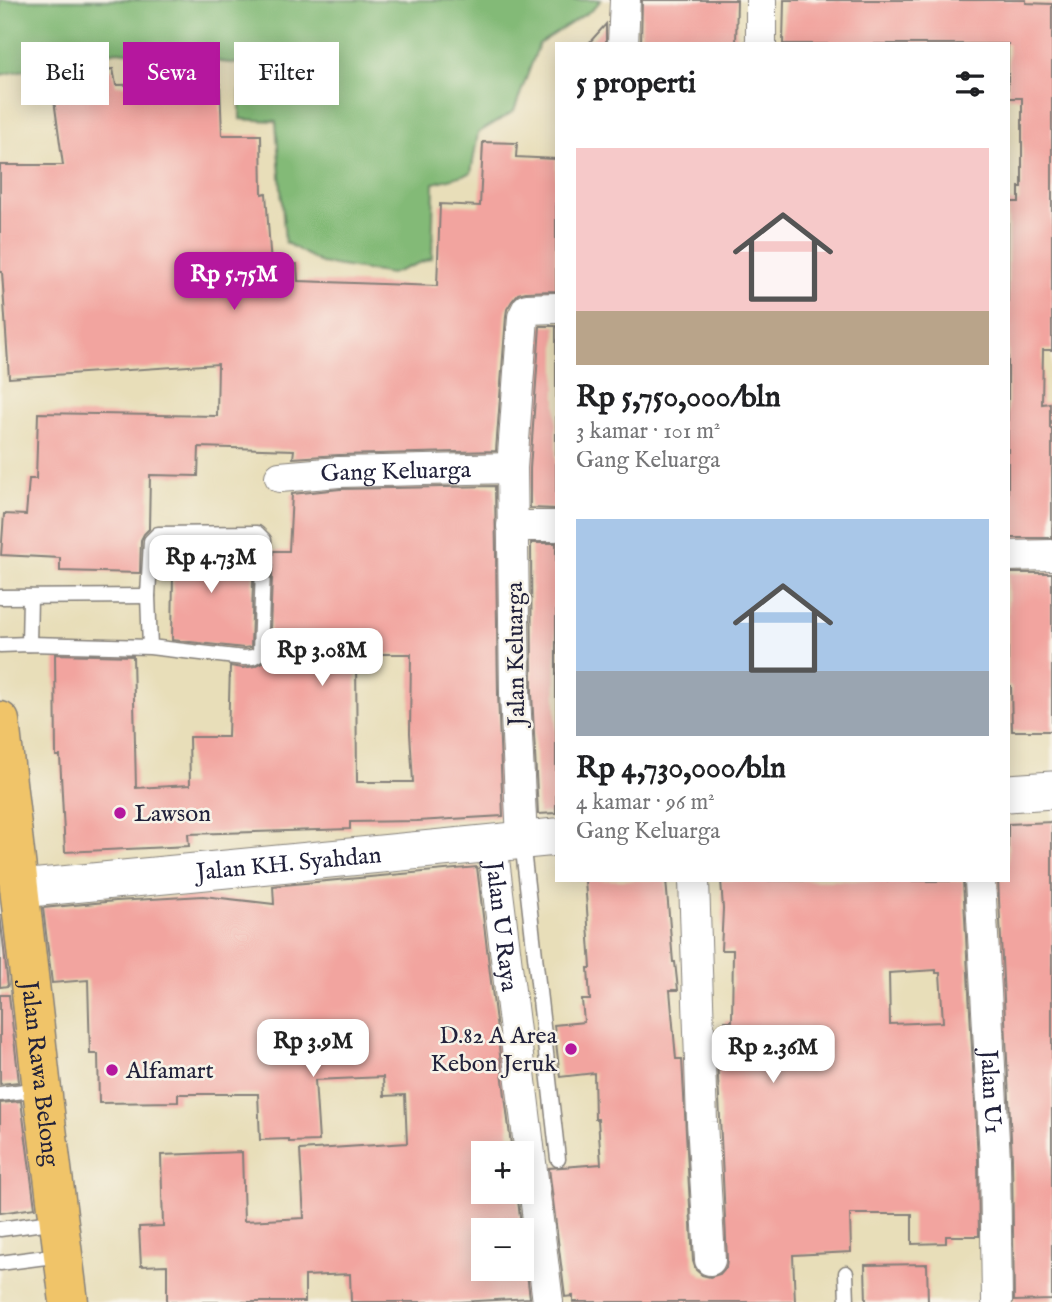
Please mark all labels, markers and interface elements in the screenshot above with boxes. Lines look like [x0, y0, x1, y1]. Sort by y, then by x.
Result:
chip: Beli [21, 42, 109, 105]
chip: Sewa [123, 42, 220, 105]
chip: Filter [234, 42, 339, 105]
text: 5 properti [576, 65, 696, 103]
icon: filters [951, 65, 989, 103]
icon: home [720, 194, 846, 320]
pin: Rp 5.75M [162, 252, 306, 312]
text: Rp 5.75M [190, 260, 278, 289]
text: Rp 5,750,000/bln [576, 379, 781, 417]
text: 3 kamar · 101 m² [576, 417, 721, 446]
text: Gang Keluarga [576, 446, 720, 475]
street label: Gang Keluarga [319, 455, 472, 490]
pin: Rp 4.73M [139, 536, 283, 595]
text: Rp 4.73M [165, 543, 257, 572]
icon: home [720, 565, 846, 691]
street label: Jalan Keluarga [500, 581, 533, 729]
pin: Rp 3.08M [250, 628, 394, 688]
text: Rp 3.08M [277, 636, 367, 665]
text: Rp 4,730,000/bln [576, 750, 786, 788]
text: 4 kamar · 96 m² [576, 788, 715, 817]
place label: Lawson [134, 799, 211, 830]
marker: Lawson [112, 805, 128, 821]
text: Gang Keluarga [576, 817, 720, 846]
street label: Jalan KH. Syahdan [192, 840, 383, 889]
street label: Jalan U Raya [477, 857, 524, 994]
street label: Jalan Rawa Belong [12, 977, 66, 1169]
pin: Rp 3.9M [248, 1020, 378, 1079]
place label: D.82 A Area Kebon Jeruk [431, 1021, 558, 1080]
pin: Rp 2.36M [701, 1026, 845, 1085]
text: Rp 3.9M [273, 1027, 353, 1056]
text: Rp 2.36M [728, 1033, 818, 1062]
marker: D.82 A Area Kebon Jeruk [563, 1041, 579, 1057]
street label: Jalan U1 [972, 1046, 1008, 1134]
place label: Alfamart [125, 1056, 214, 1087]
marker: Alfamart [104, 1062, 120, 1078]
map controls [471, 1141, 534, 1281]
button: + [471, 1141, 534, 1204]
button: − [471, 1218, 534, 1281]

